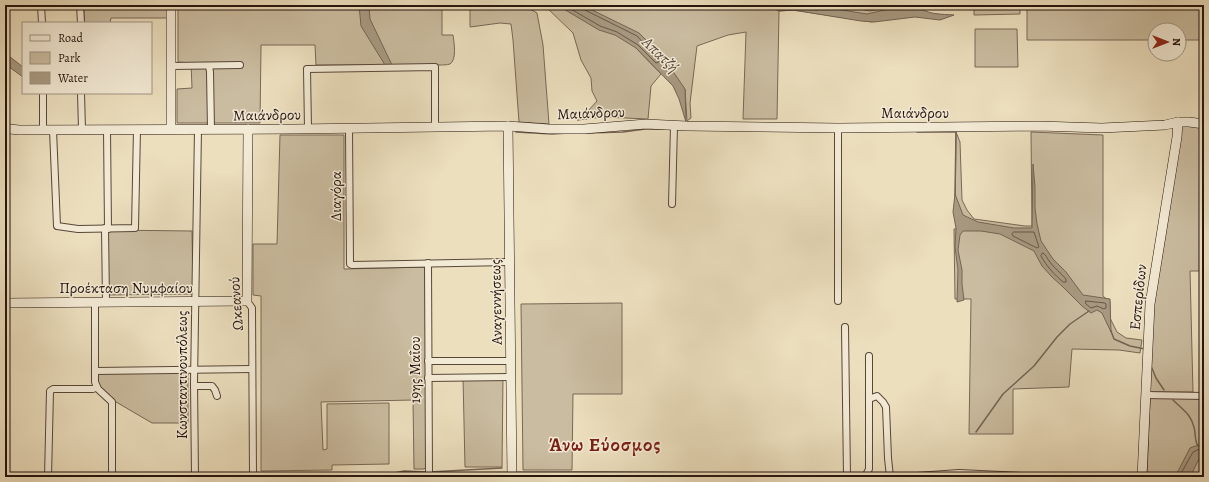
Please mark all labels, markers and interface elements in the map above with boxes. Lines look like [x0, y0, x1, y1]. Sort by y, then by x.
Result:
legend [22, 22, 152, 94]
north arrow [1147, 22, 1187, 62]
text: Road [58, 30, 84, 46]
water label: Απατζή [636, 31, 684, 78]
text: N [1169, 38, 1184, 46]
text: Park [58, 50, 81, 66]
text: Water [57, 70, 88, 86]
street label: Μαιάνδρου [557, 102, 626, 124]
street label: Μαιάνδρου [881, 103, 949, 123]
street label: Μαιάνδρου [233, 104, 301, 126]
street label: Διαγόρα [326, 171, 346, 221]
street label: Αναγεννήσεως [485, 259, 507, 346]
street label: Εσπερίδων [1125, 263, 1151, 331]
street label: Ωκεανού [224, 276, 248, 332]
street label: Προέκταση Νυμφαίου [59, 278, 193, 298]
street label: Κωνσταντινουπόλεως [172, 311, 192, 439]
street label: 19ης Μαΐου [405, 336, 425, 404]
district label: Άνω Εύοσμος [549, 432, 661, 458]

